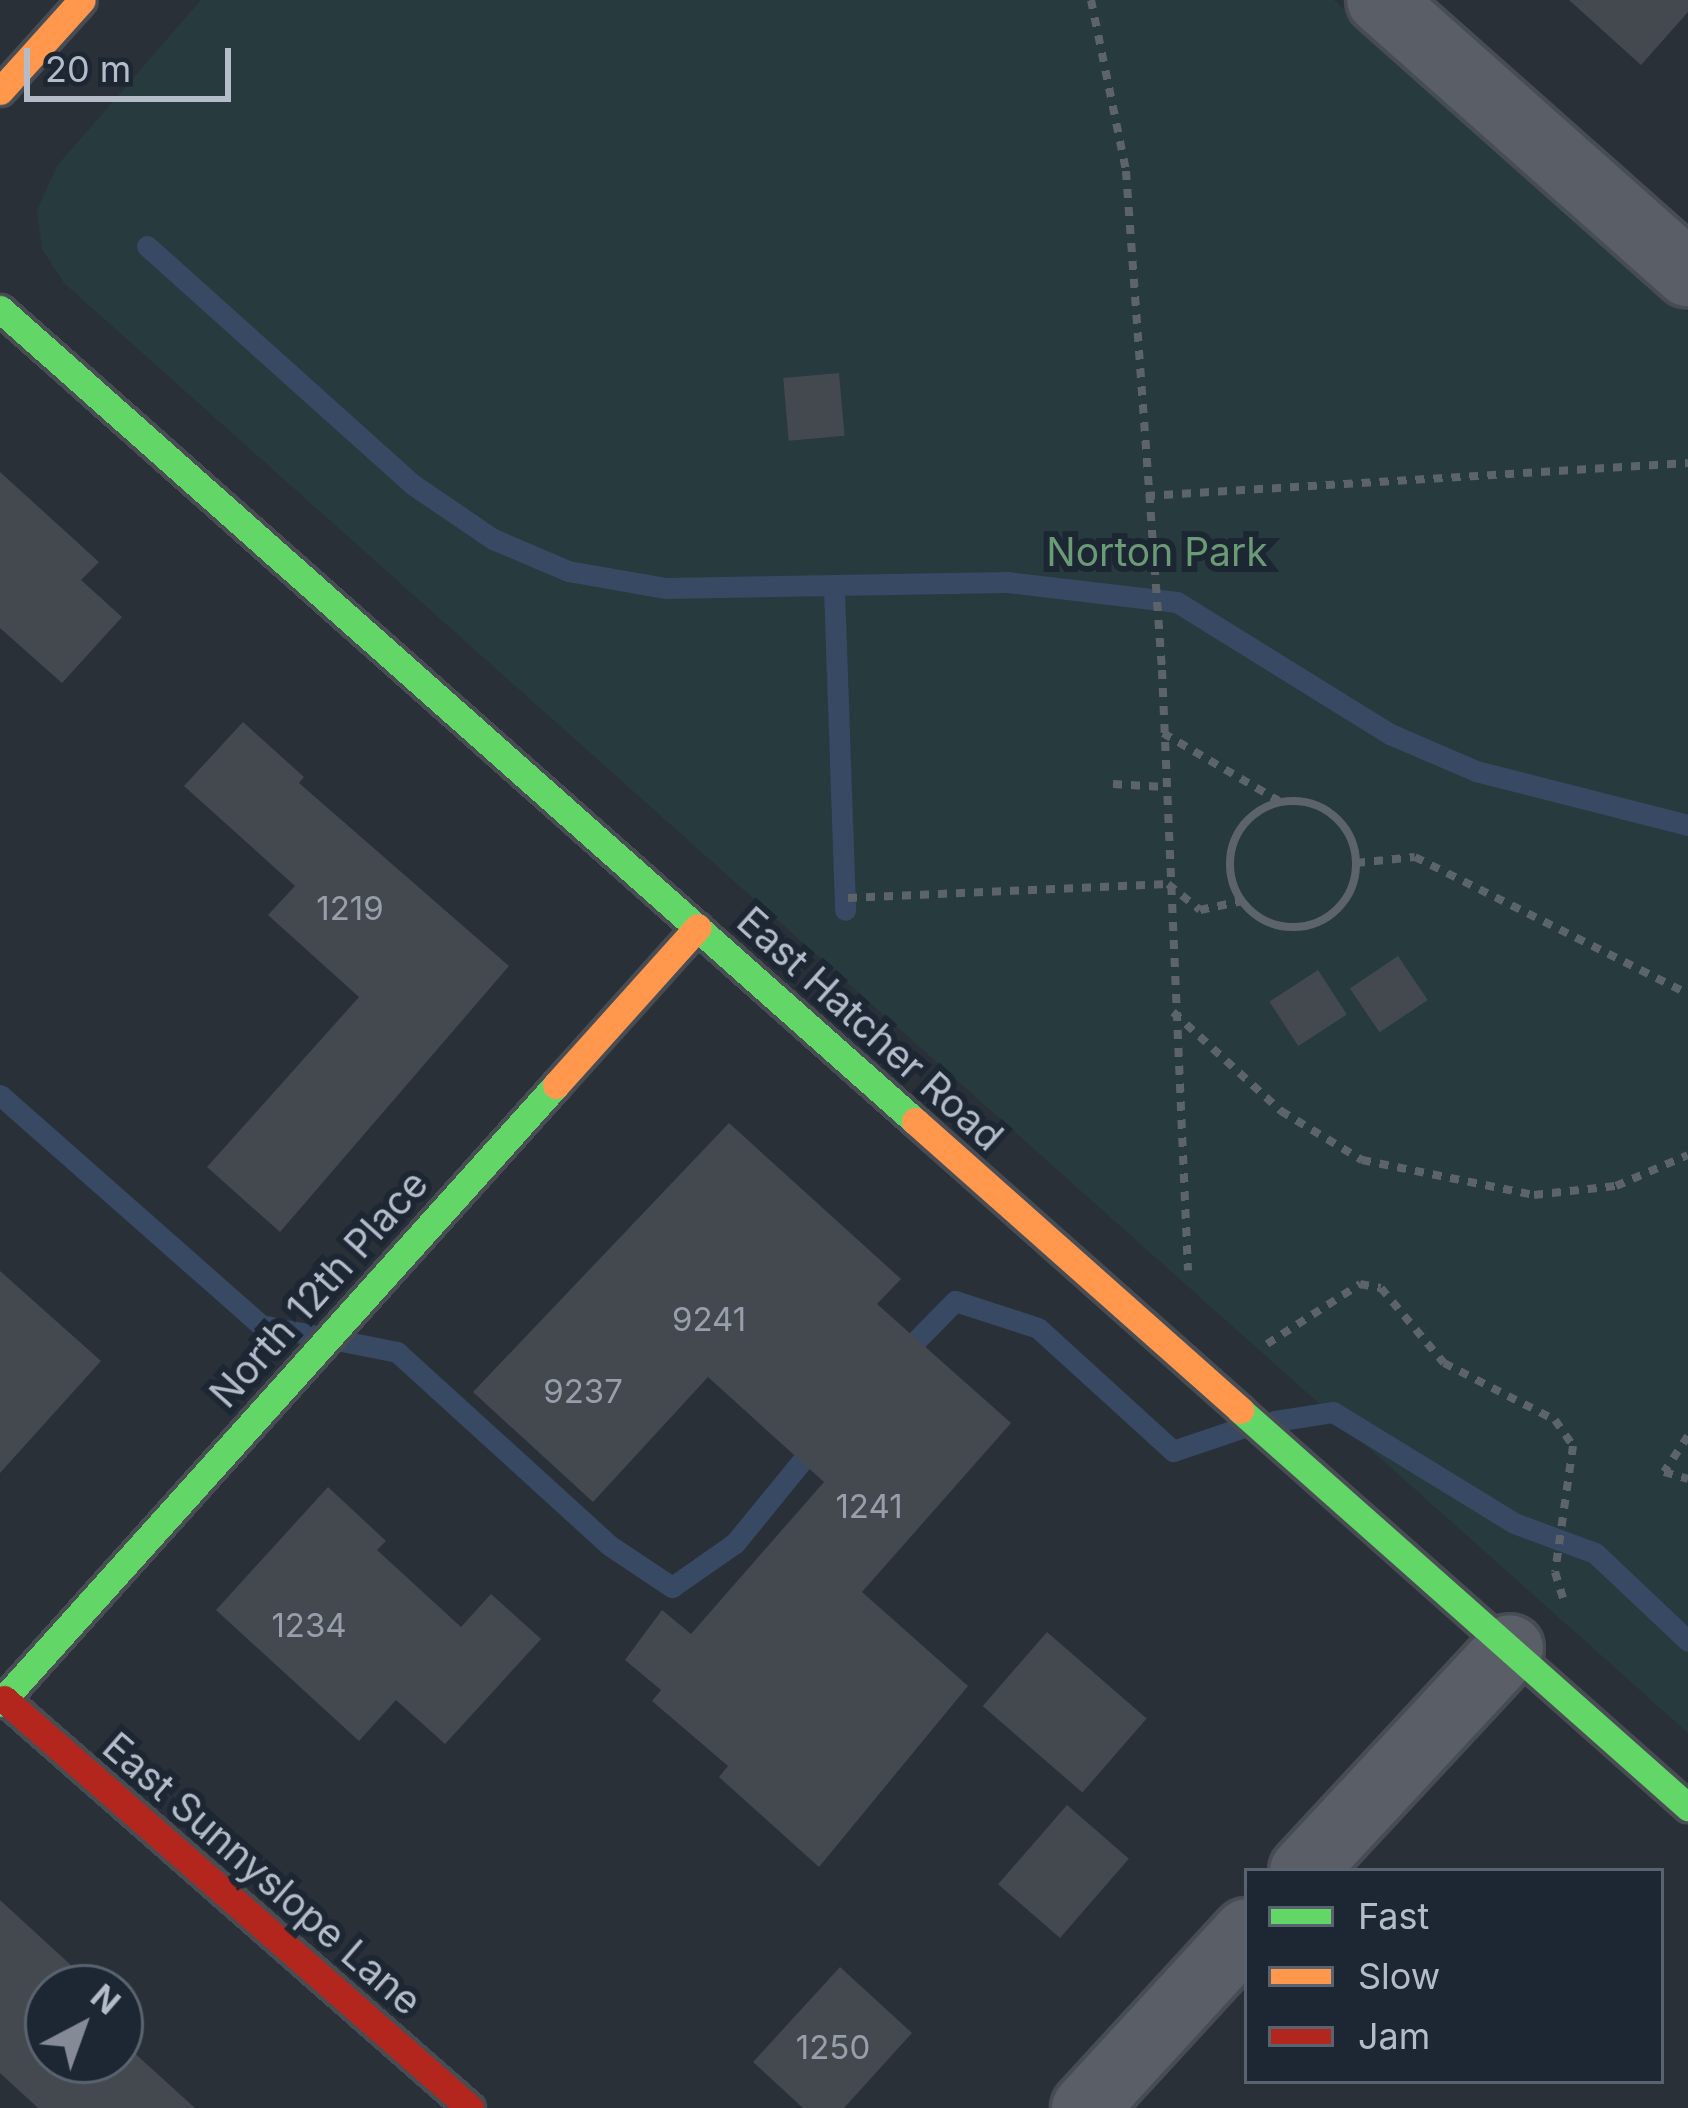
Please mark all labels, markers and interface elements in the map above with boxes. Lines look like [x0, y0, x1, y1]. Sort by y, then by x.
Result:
scale bar [30, 24, 237, 98]
text: 20 m [45, 47, 131, 91]
park label: Norton Park [1046, 529, 1268, 575]
house number: 1219 [316, 889, 384, 929]
street label: East Hatcher Road [728, 898, 1012, 1160]
street label: North 12th Place [200, 1161, 438, 1417]
house number: 9241 [672, 1300, 746, 1340]
house number: 9237 [543, 1372, 623, 1412]
house number: 1241 [835, 1487, 903, 1527]
house number: 1234 [271, 1606, 347, 1646]
street label: East Sunnyslope Lane [93, 1723, 431, 2025]
legend [1244, 1868, 1664, 2084]
text: Fast [1358, 1894, 1429, 1938]
text: Slow [1358, 1954, 1440, 1998]
north arrow [24, 1964, 144, 2084]
text: N [83, 1976, 128, 2022]
text: Jam [1358, 2014, 1430, 2058]
house number: 1250 [796, 2028, 870, 2068]

